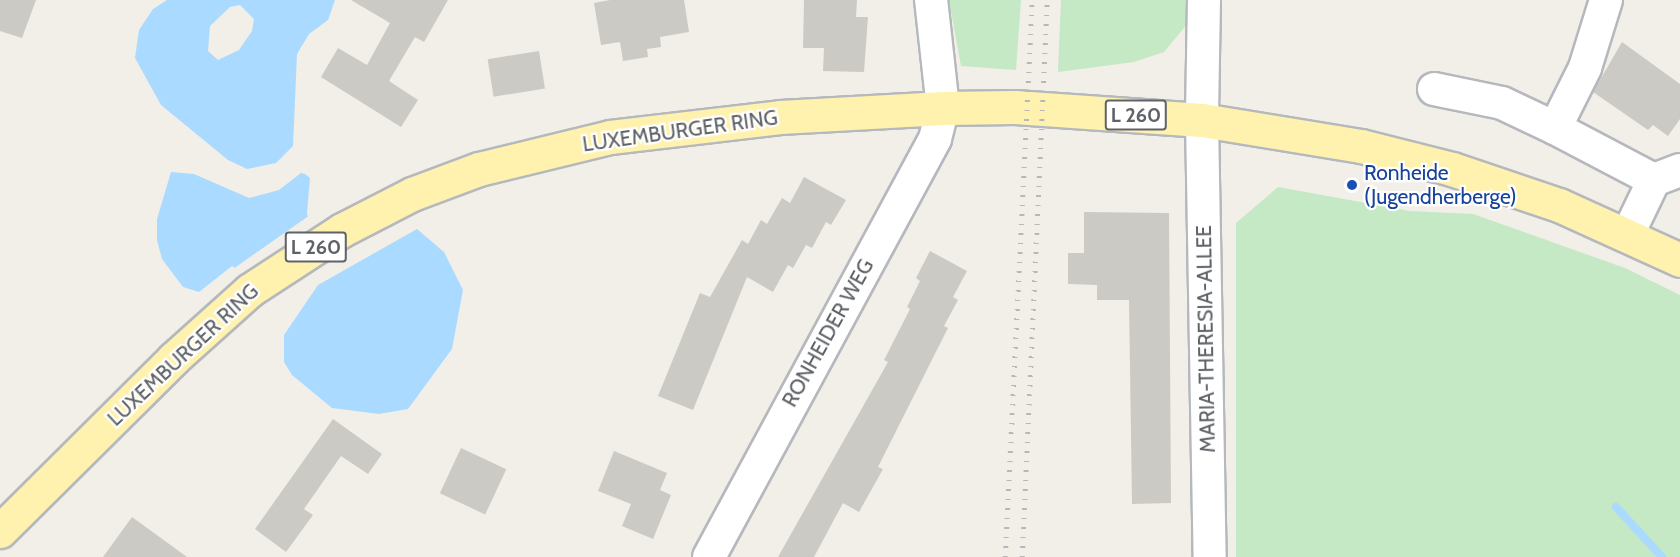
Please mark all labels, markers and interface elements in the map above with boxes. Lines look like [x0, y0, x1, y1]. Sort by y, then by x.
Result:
road number: L 260 [1104, 98, 1168, 132]
street label: LUXEMBURGER RING [581, 105, 779, 157]
place label: Ronheide (Jugendherberge) [1364, 160, 1517, 210]
marker: Ronheide (Jugendherberge) [1345, 178, 1359, 192]
street label: MARIA-THERESIA-ALLEE [1191, 225, 1221, 453]
road number: L 260 [284, 230, 348, 264]
street label: RONHEIDER WEG [777, 255, 879, 411]
street label: LUXEMBURGER RING [102, 279, 264, 431]

